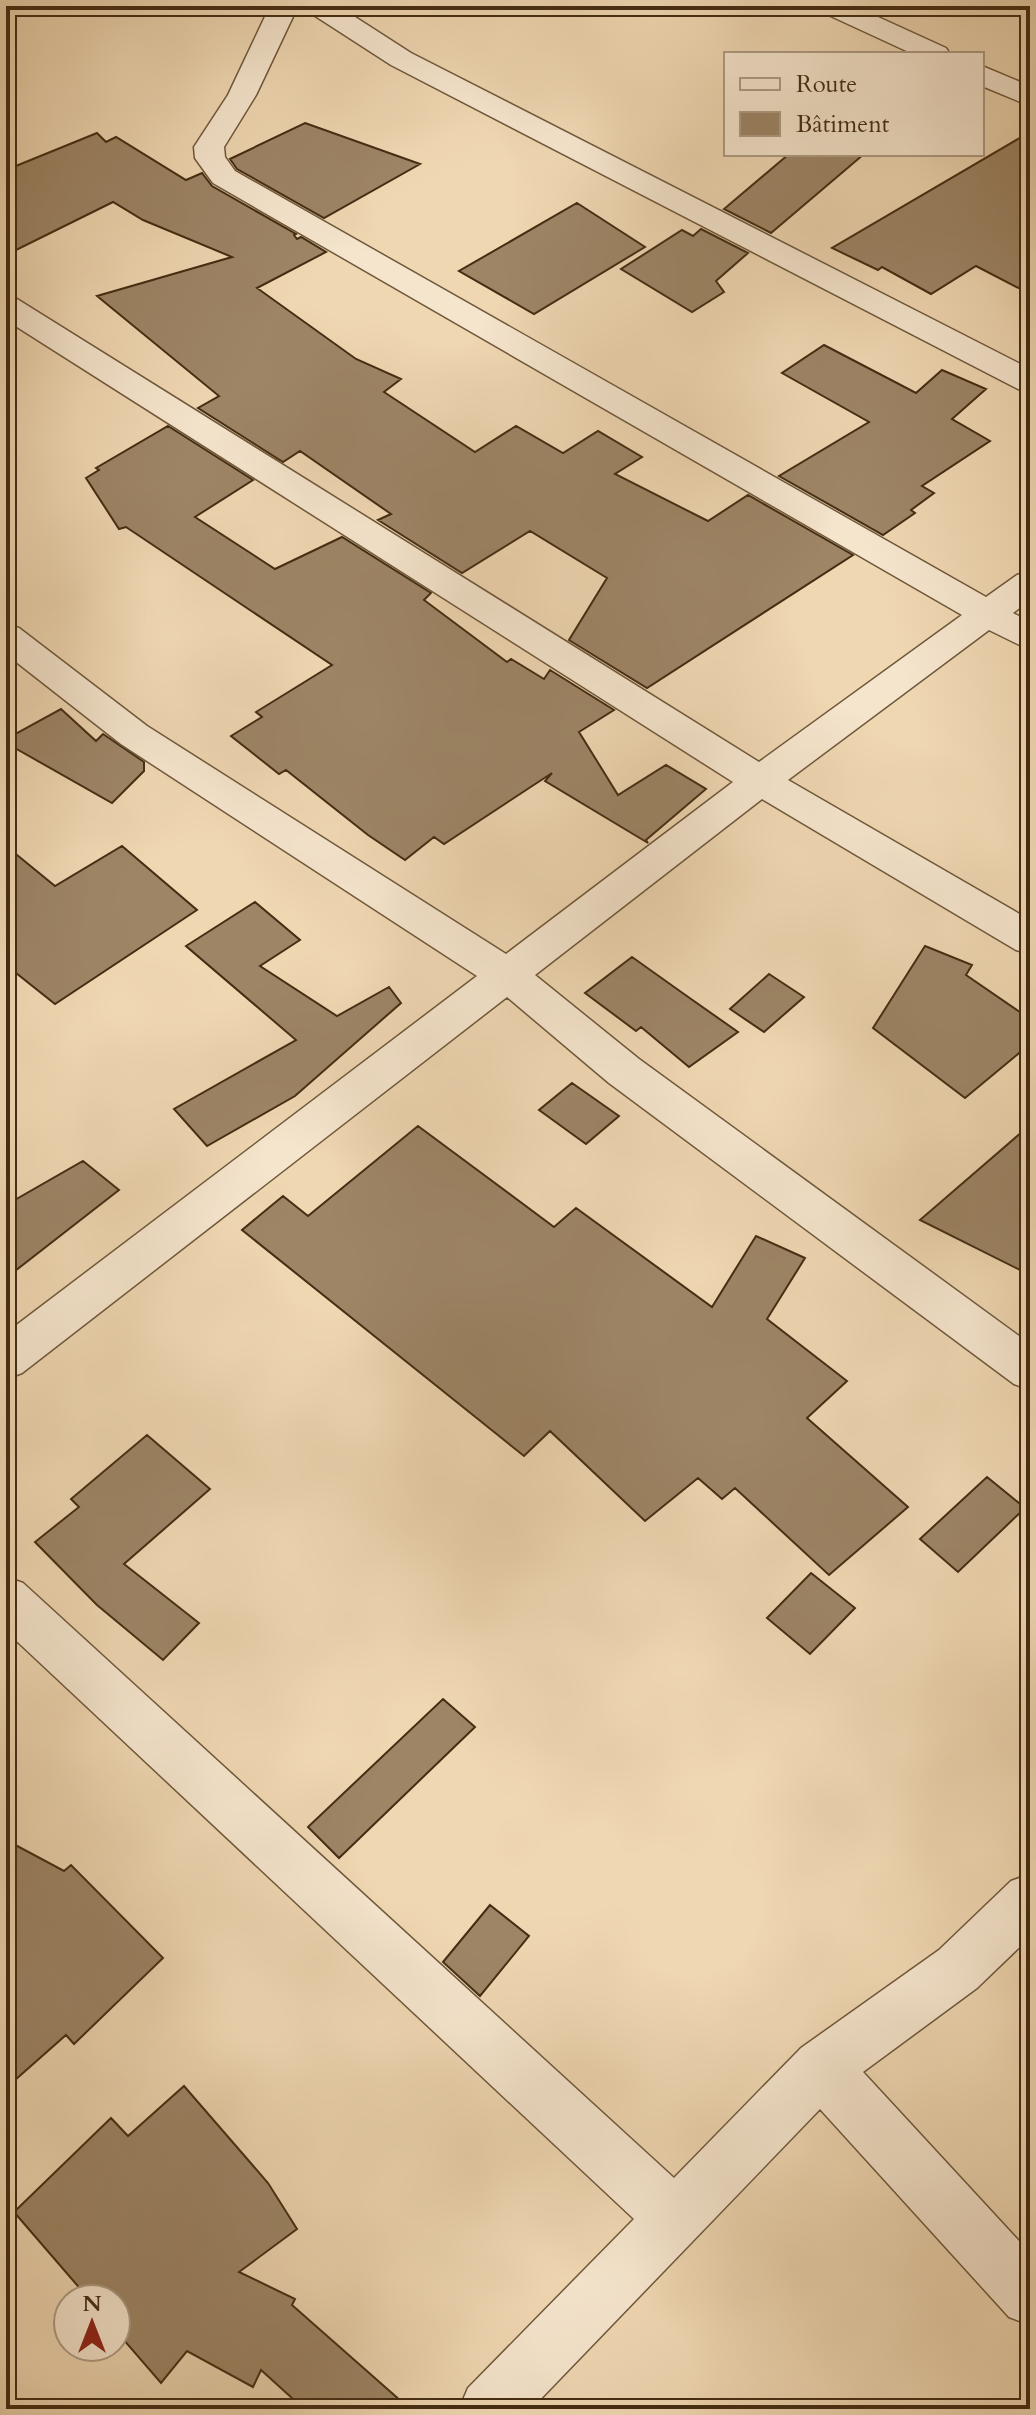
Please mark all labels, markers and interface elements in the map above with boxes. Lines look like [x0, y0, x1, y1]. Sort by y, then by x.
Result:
legend [724, 52, 984, 156]
text: Route [796, 68, 857, 101]
text: Bâtiment [796, 108, 890, 141]
north arrow [52, 2283, 132, 2363]
text: N [82, 2289, 102, 2319]

